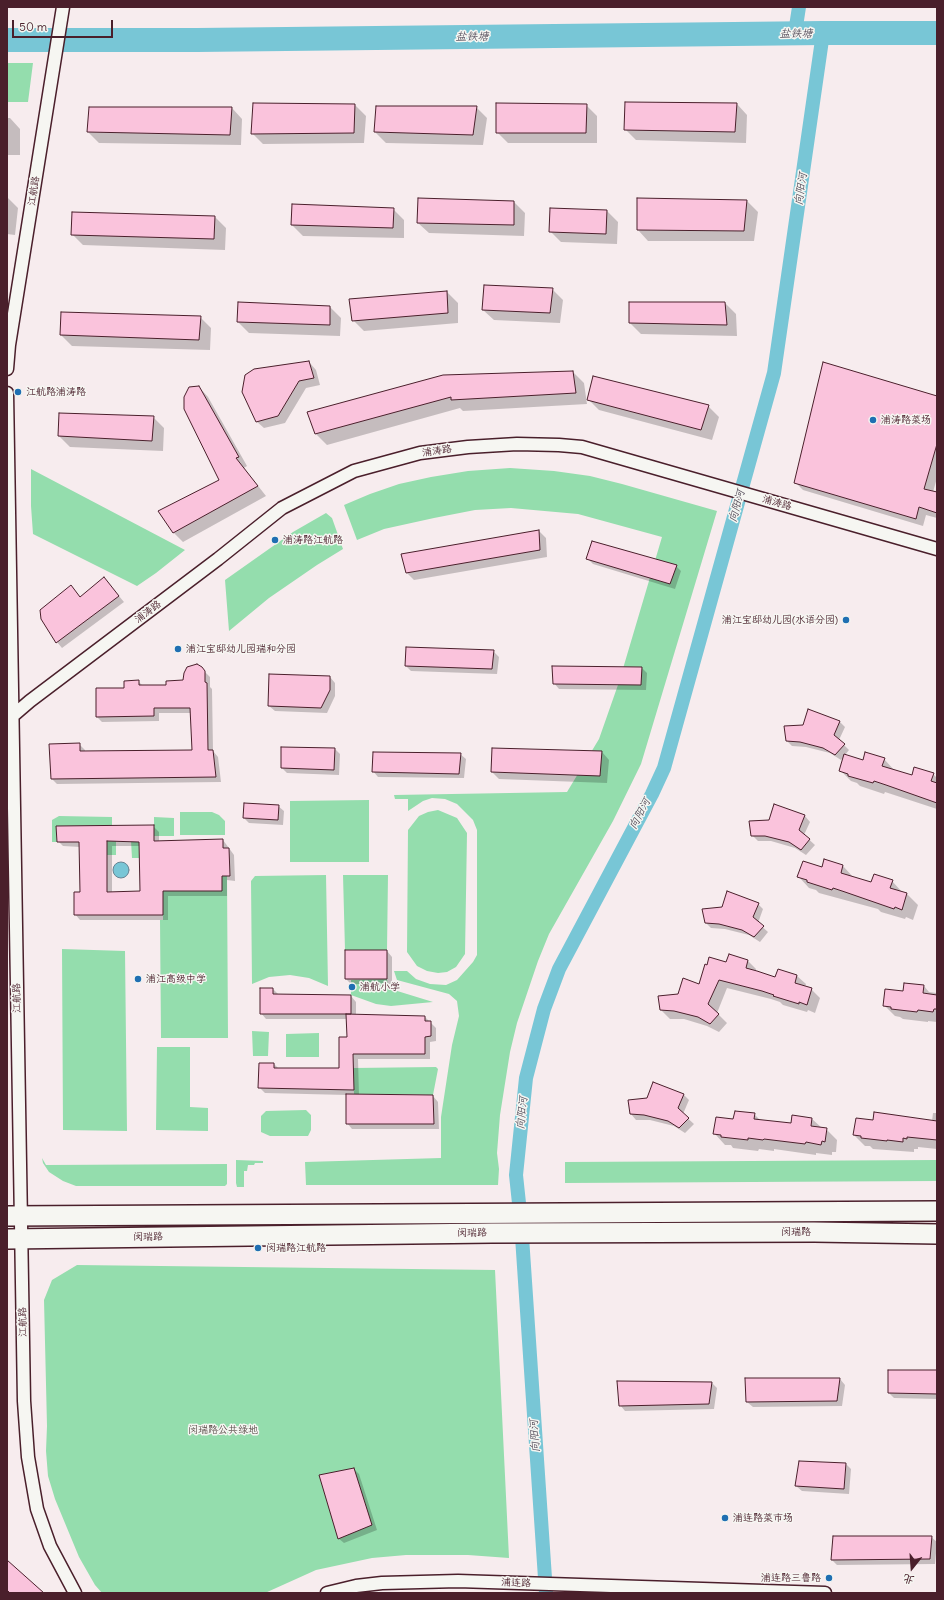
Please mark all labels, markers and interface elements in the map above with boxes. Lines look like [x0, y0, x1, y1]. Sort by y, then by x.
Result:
scale bar [14, 12, 115, 38]
text: 50 m [19, 19, 47, 34]
water label: 盐铁塘 [780, 27, 812, 41]
water label: 盐铁塘 [456, 30, 488, 44]
water label: 向阳河 [792, 172, 810, 206]
street label: 江航路 [26, 175, 42, 207]
place label: 江航路浦涛路 [26, 386, 86, 398]
marker: 江航路浦涛路 [13, 387, 23, 397]
place label: 浦涛路菜场 [881, 414, 931, 426]
marker: 浦涛路菜场 [868, 415, 878, 425]
street label: 浦涛路 [421, 443, 453, 459]
water label: 向阳河 [726, 488, 748, 524]
street label: 浦涛路 [761, 493, 793, 513]
place label: 浦涛路江航路 [283, 534, 343, 546]
marker: 浦涛路江航路 [270, 535, 280, 545]
street label: 浦涛路 [132, 598, 164, 626]
place label: 浦江宝邸幼儿园(水语分园) [722, 614, 838, 626]
marker: 浦江宝邸幼儿园(水语分园) [841, 615, 851, 625]
place label: 浦江宝邸幼儿园瑞和分园 [186, 643, 296, 655]
marker: 浦江宝邸幼儿园瑞和分园 [173, 644, 183, 654]
water label: 向阳河 [626, 796, 654, 832]
place label: 浦江高级中学 [146, 973, 206, 985]
marker: 浦江高级中学 [133, 974, 143, 984]
place label: 浦航小学 [360, 981, 400, 993]
marker: 浦航小学 [347, 982, 357, 992]
street label: 江航路 [11, 983, 23, 1013]
water label: 向阳河 [514, 1096, 530, 1130]
street label: 闵瑞路 [781, 1226, 811, 1238]
street label: 闵瑞路 [457, 1227, 487, 1239]
street label: 闵瑞路 [133, 1231, 163, 1243]
place label: 闵瑞路江航路 [266, 1242, 326, 1254]
marker: 闵瑞路江航路 [253, 1243, 263, 1253]
street label: 江航路 [17, 1307, 29, 1337]
water label: 向阳河 [527, 1419, 543, 1453]
park label: 闵瑞路公共绿地 [188, 1424, 258, 1436]
place label: 浦连路菜市场 [733, 1512, 793, 1524]
marker: 浦连路菜市场 [720, 1513, 730, 1523]
north arrow [892, 1548, 932, 1588]
text: 北 [901, 1571, 916, 1588]
place label: 浦连路三鲁路 [761, 1572, 821, 1584]
marker: 浦连路三鲁路 [824, 1573, 834, 1583]
street label: 浦连路 [501, 1576, 531, 1590]

